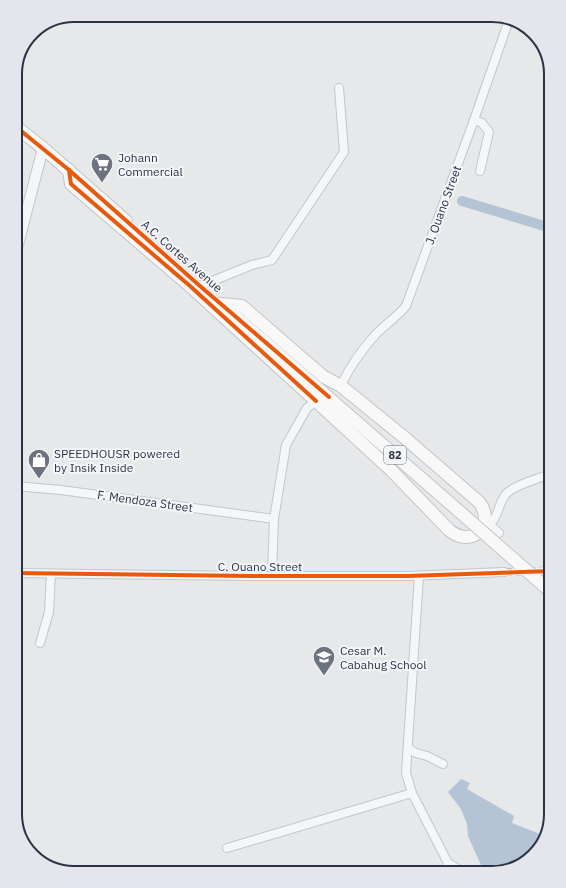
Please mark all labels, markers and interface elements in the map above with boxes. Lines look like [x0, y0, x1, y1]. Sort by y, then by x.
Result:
place label: Johann Commercial [118, 150, 183, 179]
supermarket icon: Johann Commercial [89, 151, 115, 184]
street label: J. Ouano Street [422, 163, 464, 247]
street label: A.C. Cortes Avenue [138, 217, 226, 296]
place label: SPEEDHOUSR powered by Insik Inside [54, 446, 180, 475]
road number: 82 [384, 446, 406, 464]
shop icon: SPEEDHOUSR powered by Insik Inside [26, 447, 52, 480]
street label: F. Mendoza Street [96, 487, 194, 515]
street label: C. Ouano Street [218, 559, 302, 574]
place label: Cesar M. Cabahug School [340, 643, 427, 672]
school or university icon: Cesar M. Cabahug School [311, 644, 337, 677]

